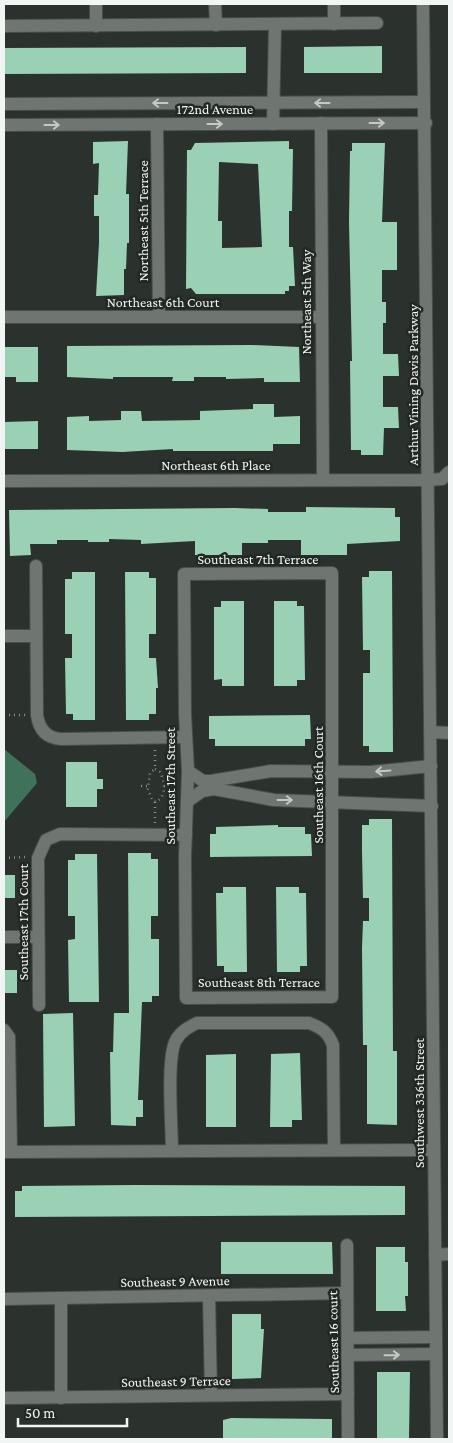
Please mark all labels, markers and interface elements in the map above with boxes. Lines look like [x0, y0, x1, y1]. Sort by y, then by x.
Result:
one-way arrow [152, 98, 168, 108]
one-way arrow [315, 98, 331, 108]
street label: 172nd Avenue [177, 101, 253, 117]
one-way arrow [369, 118, 385, 128]
one-way arrow [206, 119, 223, 129]
one-way arrow [44, 120, 60, 130]
street label: Northeast 5th Terrace [135, 160, 151, 282]
street label: Northeast 5th Way [298, 249, 314, 355]
street label: Northeast 6th Court [107, 294, 220, 310]
street label: Arthur Vining Davis Parkway [405, 304, 421, 466]
street label: Northeast 6th Place [161, 457, 271, 473]
street label: Southeast 7th Terrace [198, 551, 318, 567]
street label: Southeast 16th Court [310, 726, 326, 844]
street label: Southeast 17th Street [162, 727, 178, 845]
one-way arrow [375, 766, 391, 775]
one-way arrow [276, 795, 293, 805]
street label: Southeast 17th Court [15, 863, 31, 980]
street label: Southeast 8th Terrace [198, 974, 320, 990]
street label: Southwest 336th Street [411, 1038, 427, 1168]
street label: Southeast 9 Avenue [120, 1272, 230, 1290]
street label: Southeast 16 court [324, 1290, 342, 1393]
one-way arrow [384, 1350, 400, 1359]
street label: Southeast 9 Terrace [121, 1372, 231, 1390]
scale bar [18, 1396, 126, 1428]
text: 50 m [25, 1405, 55, 1421]

